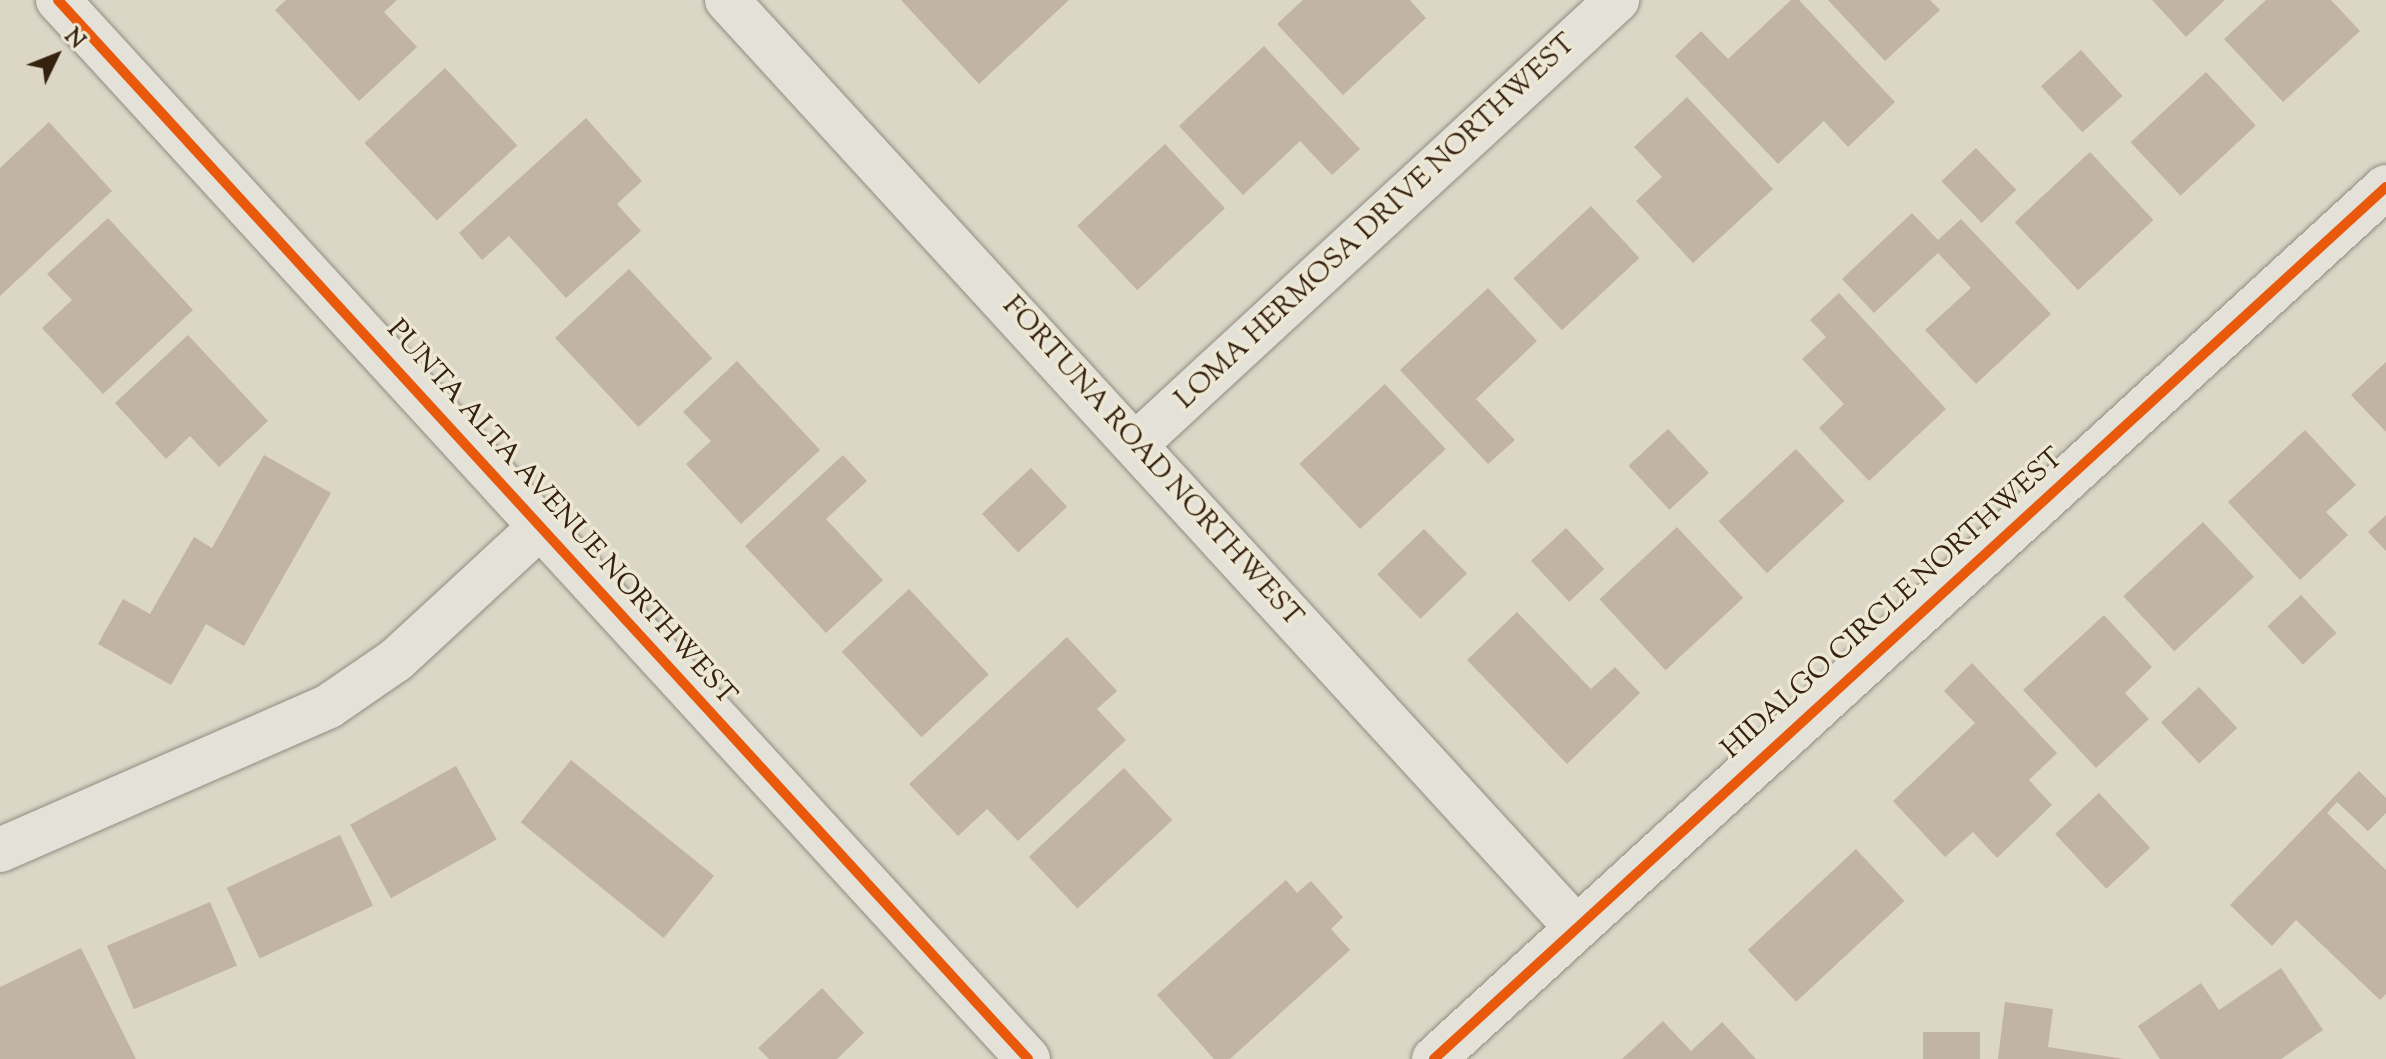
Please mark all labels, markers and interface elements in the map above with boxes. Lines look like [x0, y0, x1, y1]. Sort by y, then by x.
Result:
north arrow [16, 16, 96, 96]
text: N [56, 22, 91, 57]
street label: LOMA HERMOSA DRIVE NORTHWEST [1169, 27, 1583, 417]
street label: FORTUNA ROAD NORTHWEST [995, 290, 1309, 634]
street label: PUNTA ALTA AVENUE NORTHWEST [379, 314, 743, 712]
street label: HIDALGO CIRCLE NORTHWEST [1715, 442, 2071, 766]

